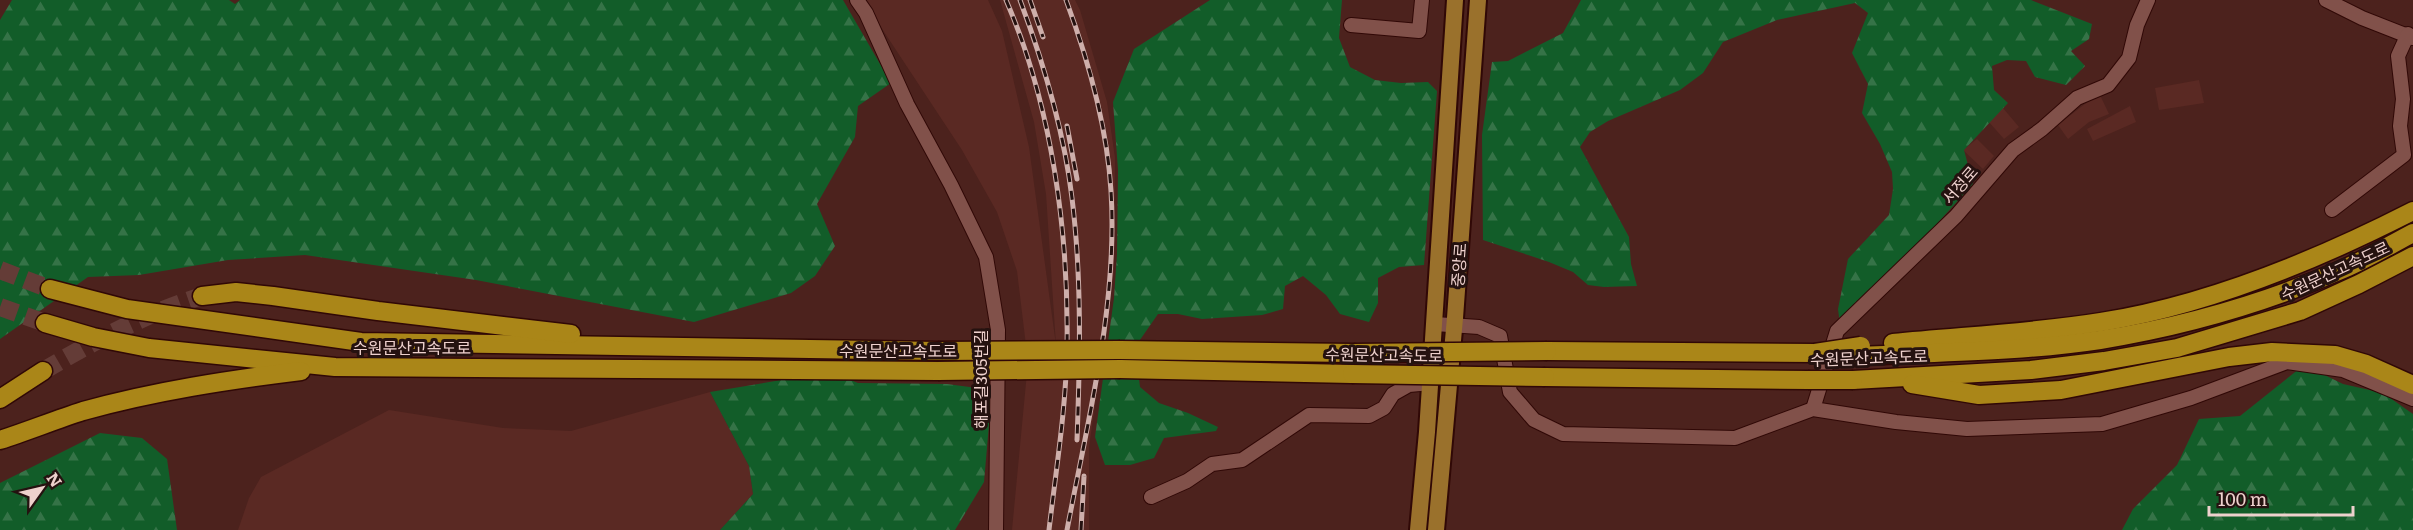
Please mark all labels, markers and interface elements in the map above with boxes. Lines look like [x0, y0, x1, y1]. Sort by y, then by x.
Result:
street label: 서정로 [1936, 160, 1983, 209]
street label: 수원문산고속도로 [2276, 234, 2393, 306]
street label: 중앙로 [1444, 242, 1472, 288]
street label: 해포길305번길 [968, 329, 992, 429]
street label: 수원문산고속도로 [353, 335, 471, 359]
street label: 수원문산고속도로 [839, 338, 957, 362]
street label: 수원문산고속도로 [1325, 341, 1443, 367]
street label: 수원문산고속도로 [1810, 343, 1929, 371]
north arrow [12, 458, 72, 518]
text: N [42, 467, 69, 491]
scale bar [2209, 479, 2353, 517]
text: 100 m [2218, 485, 2267, 512]

